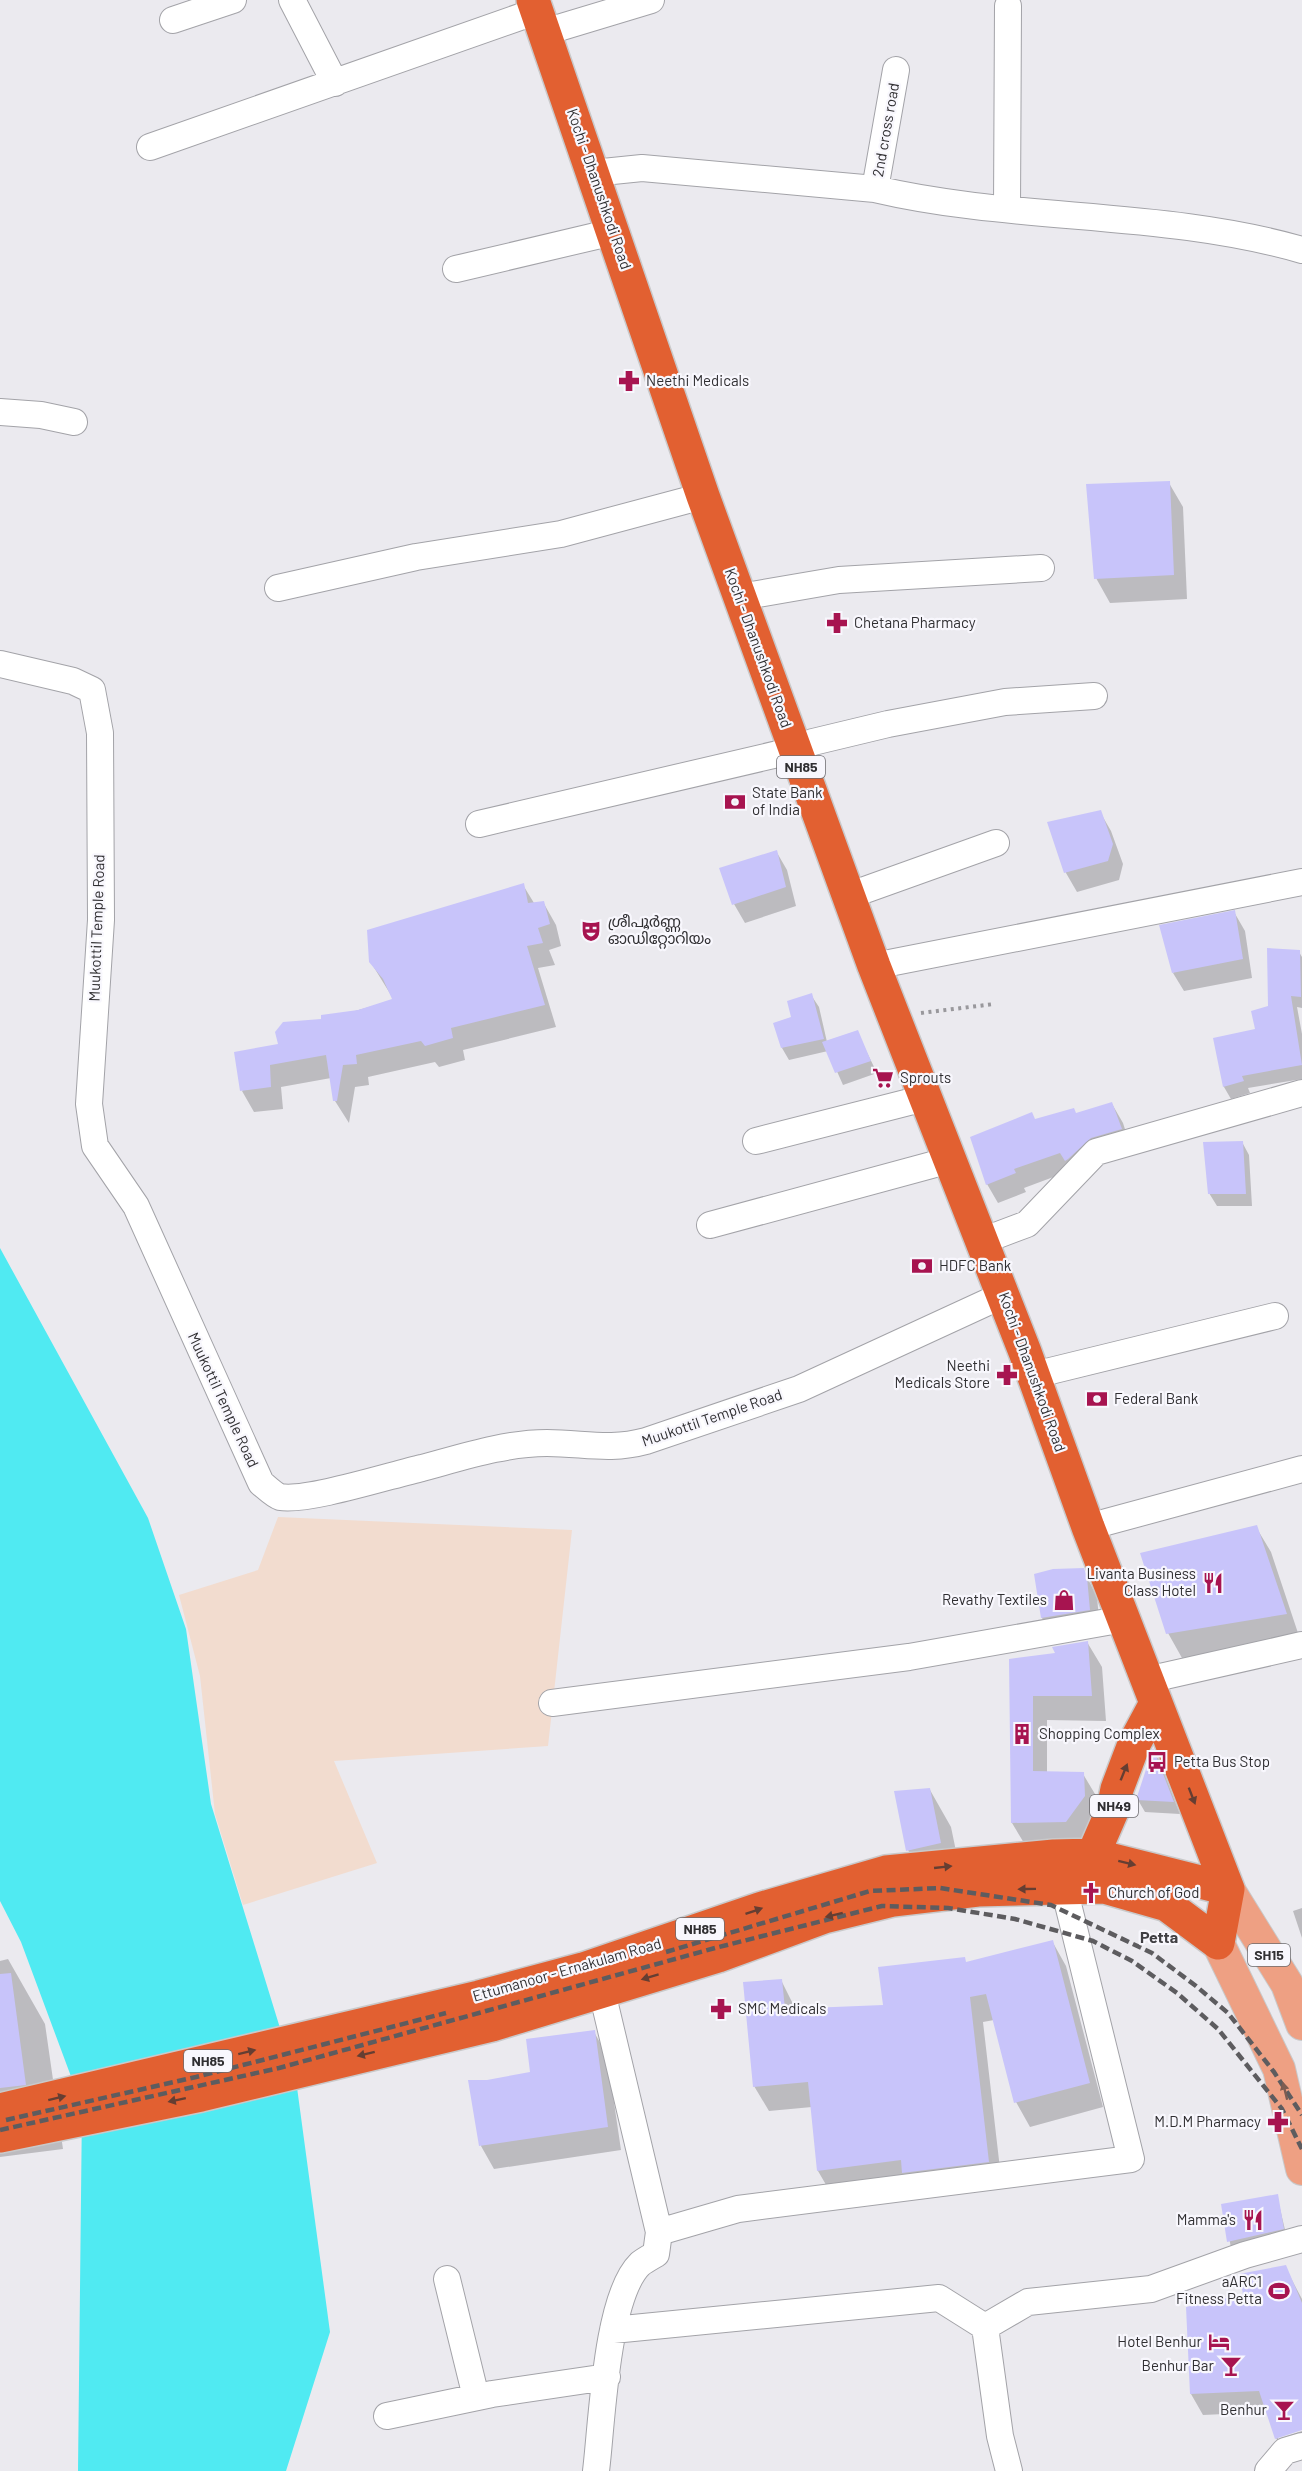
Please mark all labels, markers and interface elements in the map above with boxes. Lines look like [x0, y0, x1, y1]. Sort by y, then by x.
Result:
street label: 2nd cross road [868, 81, 902, 178]
street label: Kochi - Dhanushkodi Road [564, 106, 636, 271]
pharmacy icon: Neethi Medicals [617, 369, 641, 393]
place label: Neethi Medicals [646, 371, 749, 389]
street label: Kochi - Dhanushkodi Road [722, 565, 796, 730]
pharmacy icon: Chetana Pharmacy [825, 611, 849, 635]
place label: Chetana Pharmacy [854, 613, 976, 631]
road number: NH85 [777, 756, 825, 778]
place label: State Bank of India [752, 783, 823, 818]
bank icon: State Bank of India [723, 790, 747, 814]
street label: Muukottil Temple Road [84, 854, 108, 1002]
place label: ശ്രീപൂർണ്ണ ഓഡിറ്റോറിയം [608, 912, 711, 949]
theatre icon: ശ്രീപൂർണ്ണ ഓഡിറ്റോറിയം [579, 919, 603, 943]
supermarket icon: Sprouts [871, 1066, 895, 1090]
place label: Sprouts [900, 1068, 951, 1086]
bank icon: HDFC Bank [910, 1254, 934, 1278]
place label: HDFC Bank [939, 1256, 1012, 1274]
street label: Kochi - Dhanushkodi Road [996, 1289, 1070, 1454]
street label: Muukottil Temple Road [185, 1329, 263, 1470]
place label: Neethi Medicals Store [895, 1356, 990, 1391]
pharmacy icon: Neethi Medicals Store [995, 1363, 1019, 1387]
street label: Muukottil Temple Road [639, 1385, 784, 1450]
bank icon: Federal Bank [1085, 1387, 1109, 1411]
place label: Federal Bank [1114, 1389, 1199, 1407]
place label: Livanta Business Class Hotel [1086, 1564, 1196, 1599]
restaurant icon: Livanta Business Class Hotel [1201, 1571, 1225, 1595]
shop icon: Revathy Textiles [1052, 1588, 1076, 1612]
place label: Revathy Textiles [942, 1590, 1047, 1608]
building icon: Shopping Complex [1010, 1722, 1034, 1746]
place label: Shopping Complex [1039, 1724, 1160, 1742]
bus stop icon: Petta Bus Stop [1145, 1750, 1169, 1774]
place label: Petta Bus Stop [1174, 1752, 1270, 1770]
one-way arrow [1120, 1763, 1129, 1781]
one-way arrow [1188, 1788, 1198, 1806]
road number: NH49 [1090, 1795, 1138, 1817]
one-way arrow [1118, 1859, 1136, 1869]
one-way arrow [933, 1862, 952, 1871]
church icon: Church of God [1079, 1881, 1103, 1905]
place label: Church of God [1108, 1883, 1199, 1901]
one-way arrow [1018, 1884, 1037, 1894]
one-way arrow [745, 1906, 763, 1915]
one-way arrow [825, 1910, 844, 1920]
road number: NH85 [676, 1918, 724, 1940]
district label: Petta [1140, 1927, 1178, 1946]
street label: Ettumanoor - Ernakulam Road [470, 1933, 663, 2005]
road number: SH15 [1248, 1944, 1290, 1966]
one-way arrow [641, 1973, 659, 1982]
pharmacy icon: SMC Medicals [709, 1997, 733, 2021]
place label: SMC Medicals [738, 1999, 826, 2017]
one-way arrow [238, 2046, 256, 2056]
road number: NH85 [184, 2050, 232, 2072]
one-way arrow [357, 2050, 375, 2060]
one-way arrow [1279, 2082, 1289, 2100]
one-way arrow [48, 2092, 66, 2102]
one-way arrow [167, 2096, 186, 2105]
pharmacy icon: M.D.M Pharmacy [1266, 2110, 1290, 2134]
place label: M.D.M Pharmacy [1154, 2112, 1261, 2130]
restaurant icon: Mamma's [1241, 2208, 1265, 2232]
place label: Mamma's [1177, 2210, 1236, 2228]
place label: aARC1 Fitness Petta [1176, 2272, 1262, 2307]
sports icon: aARC1 Fitness Petta [1267, 2279, 1291, 2303]
hotel icon: Hotel Benhur [1207, 2330, 1231, 2354]
place label: Hotel Benhur [1117, 2332, 1203, 2350]
bar icon: Benhur Bar [1219, 2354, 1243, 2378]
place label: Benhur Bar [1142, 2356, 1215, 2374]
bar icon: Benhur [1272, 2398, 1296, 2422]
place label: Benhur [1220, 2400, 1268, 2418]

